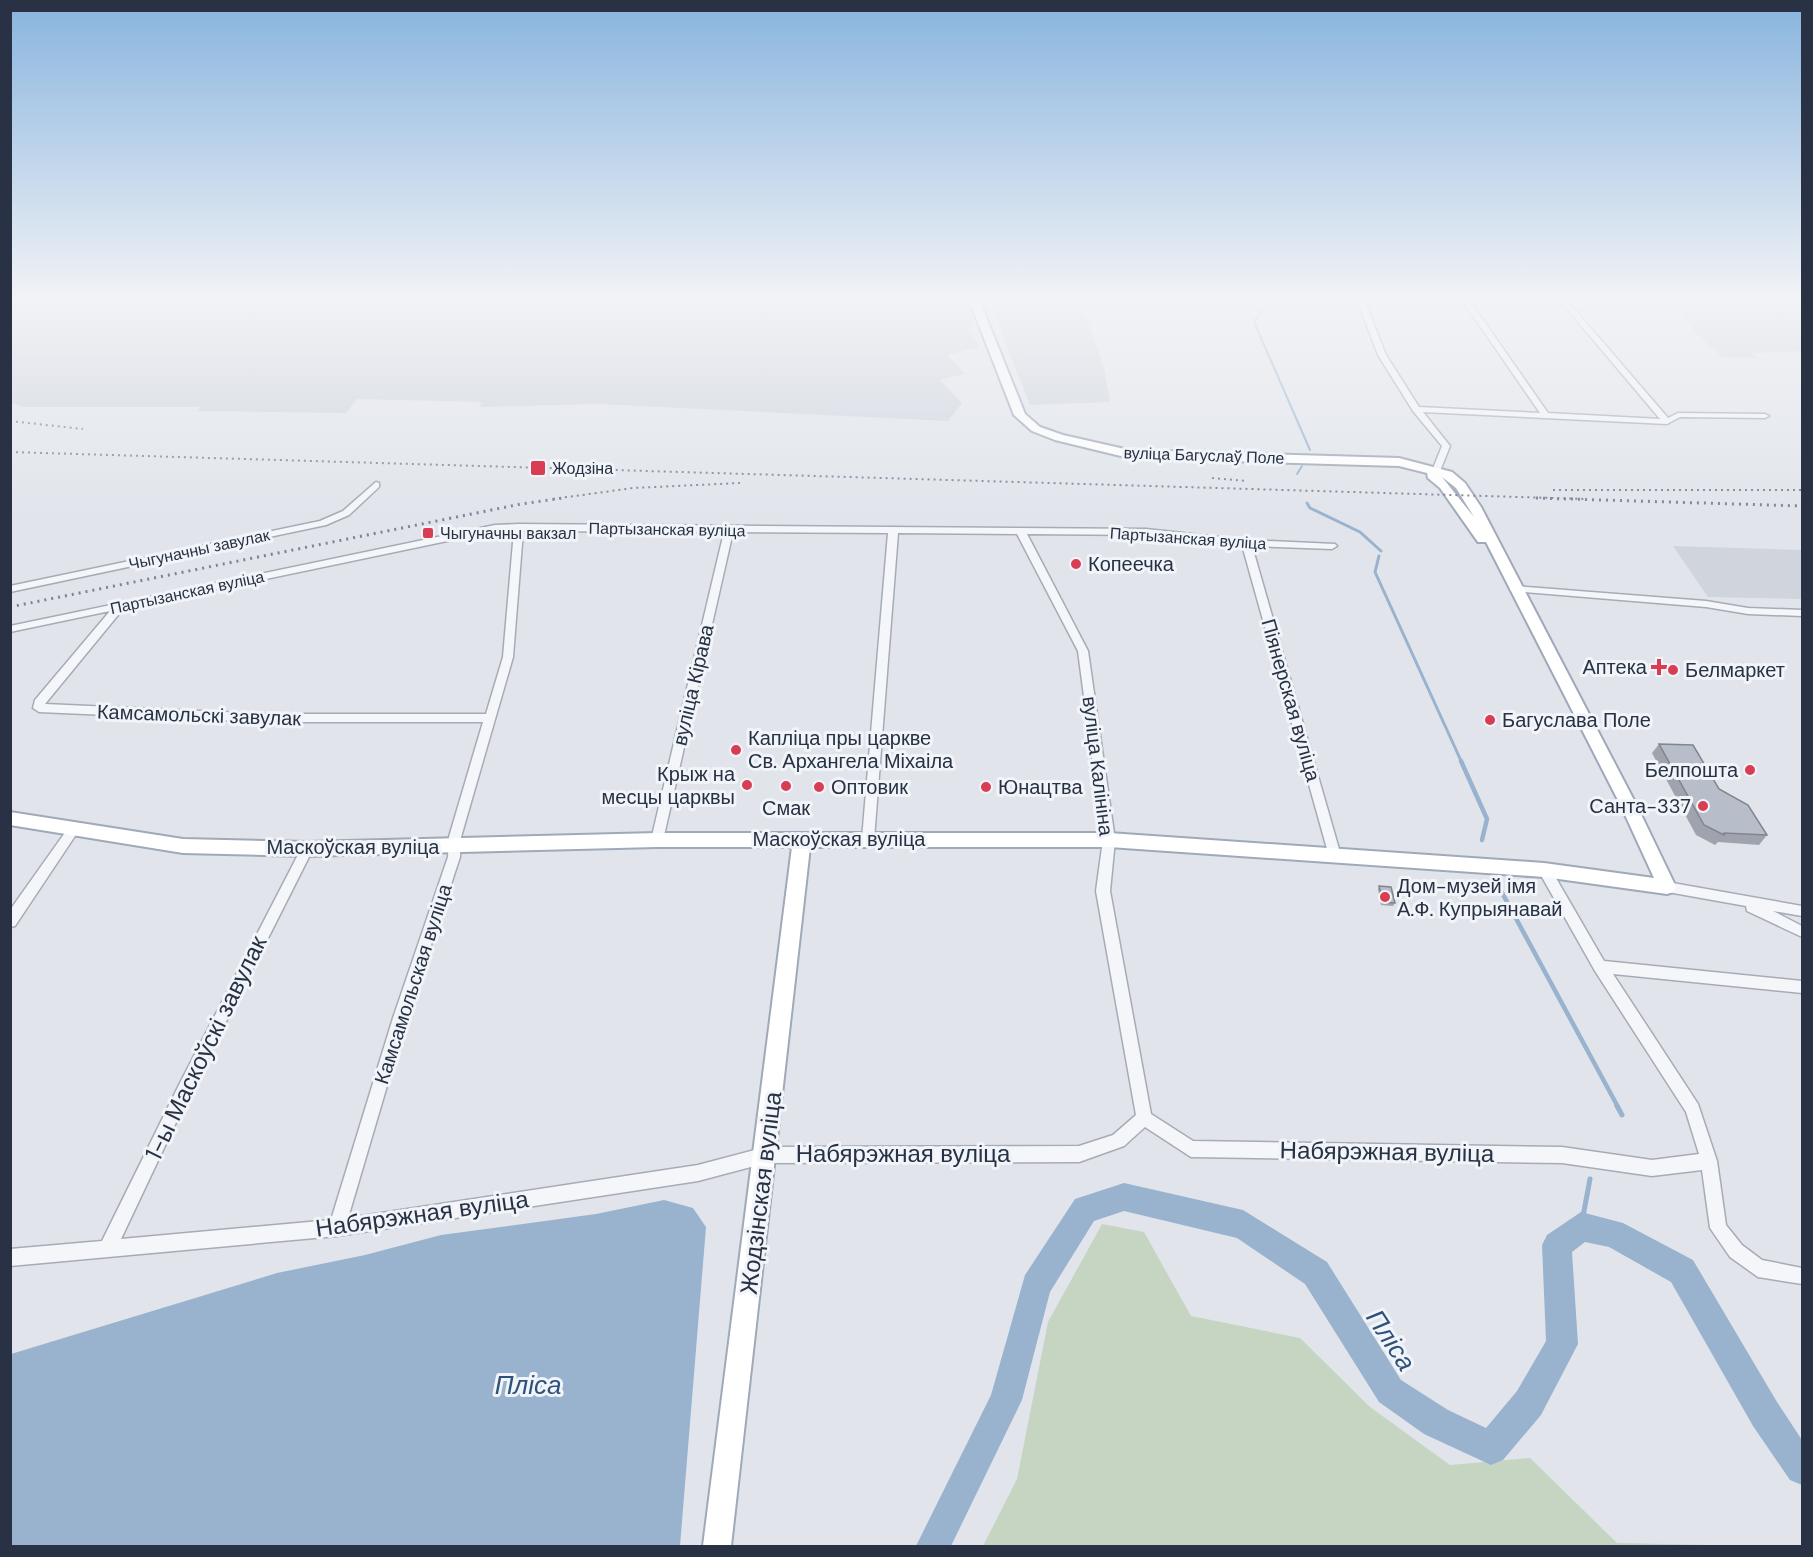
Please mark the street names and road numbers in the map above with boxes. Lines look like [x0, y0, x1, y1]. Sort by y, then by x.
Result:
street label: вуліца Багуслаў Поле [1123, 442, 1285, 469]
street label: Партызанская вуліца [588, 518, 746, 541]
street label: Партызанская вуліца [1109, 523, 1267, 554]
street label: Чыгуначны завулак [127, 524, 272, 575]
street label: Партызанская вуліца [108, 566, 266, 619]
street label: Піянерская вуліца [1255, 616, 1327, 785]
street label: вуліца Кірава [666, 621, 720, 748]
street label: вуліца Калініна [1077, 695, 1120, 838]
street label: Камсамольскі завулак [96, 698, 302, 732]
street label: Маскоўская вуліца [752, 826, 926, 852]
street label: Маскоўская вуліца [266, 834, 440, 860]
street label: Камсамольская вуліца [368, 880, 458, 1087]
street label: 1-ы Маскоўскі завулак [138, 930, 274, 1165]
street label: Жодзінская вуліца [733, 1089, 788, 1296]
street label: Набярэжная вуліца [1279, 1134, 1495, 1169]
street label: Набярэжная вуліца [796, 1138, 1011, 1169]
street label: Набярэжная вуліца [313, 1183, 531, 1244]

